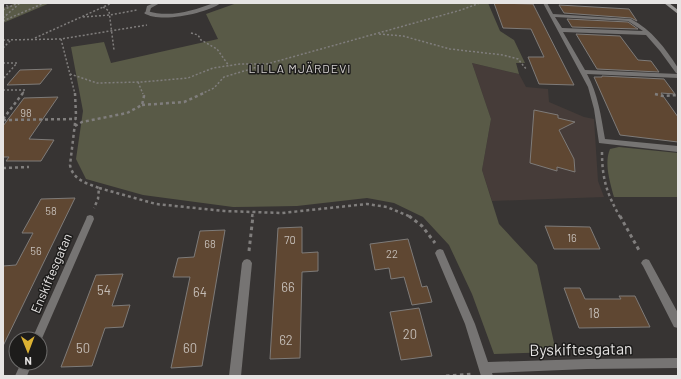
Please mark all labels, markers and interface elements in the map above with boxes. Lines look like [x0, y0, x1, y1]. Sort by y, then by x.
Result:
district label: LILLA MJÄRDEVI [249, 61, 351, 75]
house number: 98 [20, 106, 32, 119]
house number: 58 [45, 204, 57, 217]
street label: Enskiftesgatan [27, 231, 75, 315]
house number: 16 [567, 231, 577, 244]
house number: 70 [284, 233, 296, 246]
house number: 68 [204, 237, 216, 250]
house number: 56 [30, 244, 42, 257]
house number: 22 [386, 247, 398, 260]
house number: 66 [281, 279, 295, 295]
house number: 54 [97, 282, 111, 298]
house number: 64 [193, 284, 207, 300]
house number: 18 [588, 305, 600, 321]
house number: 20 [403, 326, 417, 342]
north arrow [8, 331, 48, 371]
house number: 62 [279, 332, 293, 348]
street label: Byskiftesgatan [529, 338, 633, 359]
house number: 50 [76, 340, 90, 356]
house number: 60 [183, 340, 197, 356]
text: N [24, 355, 32, 368]

